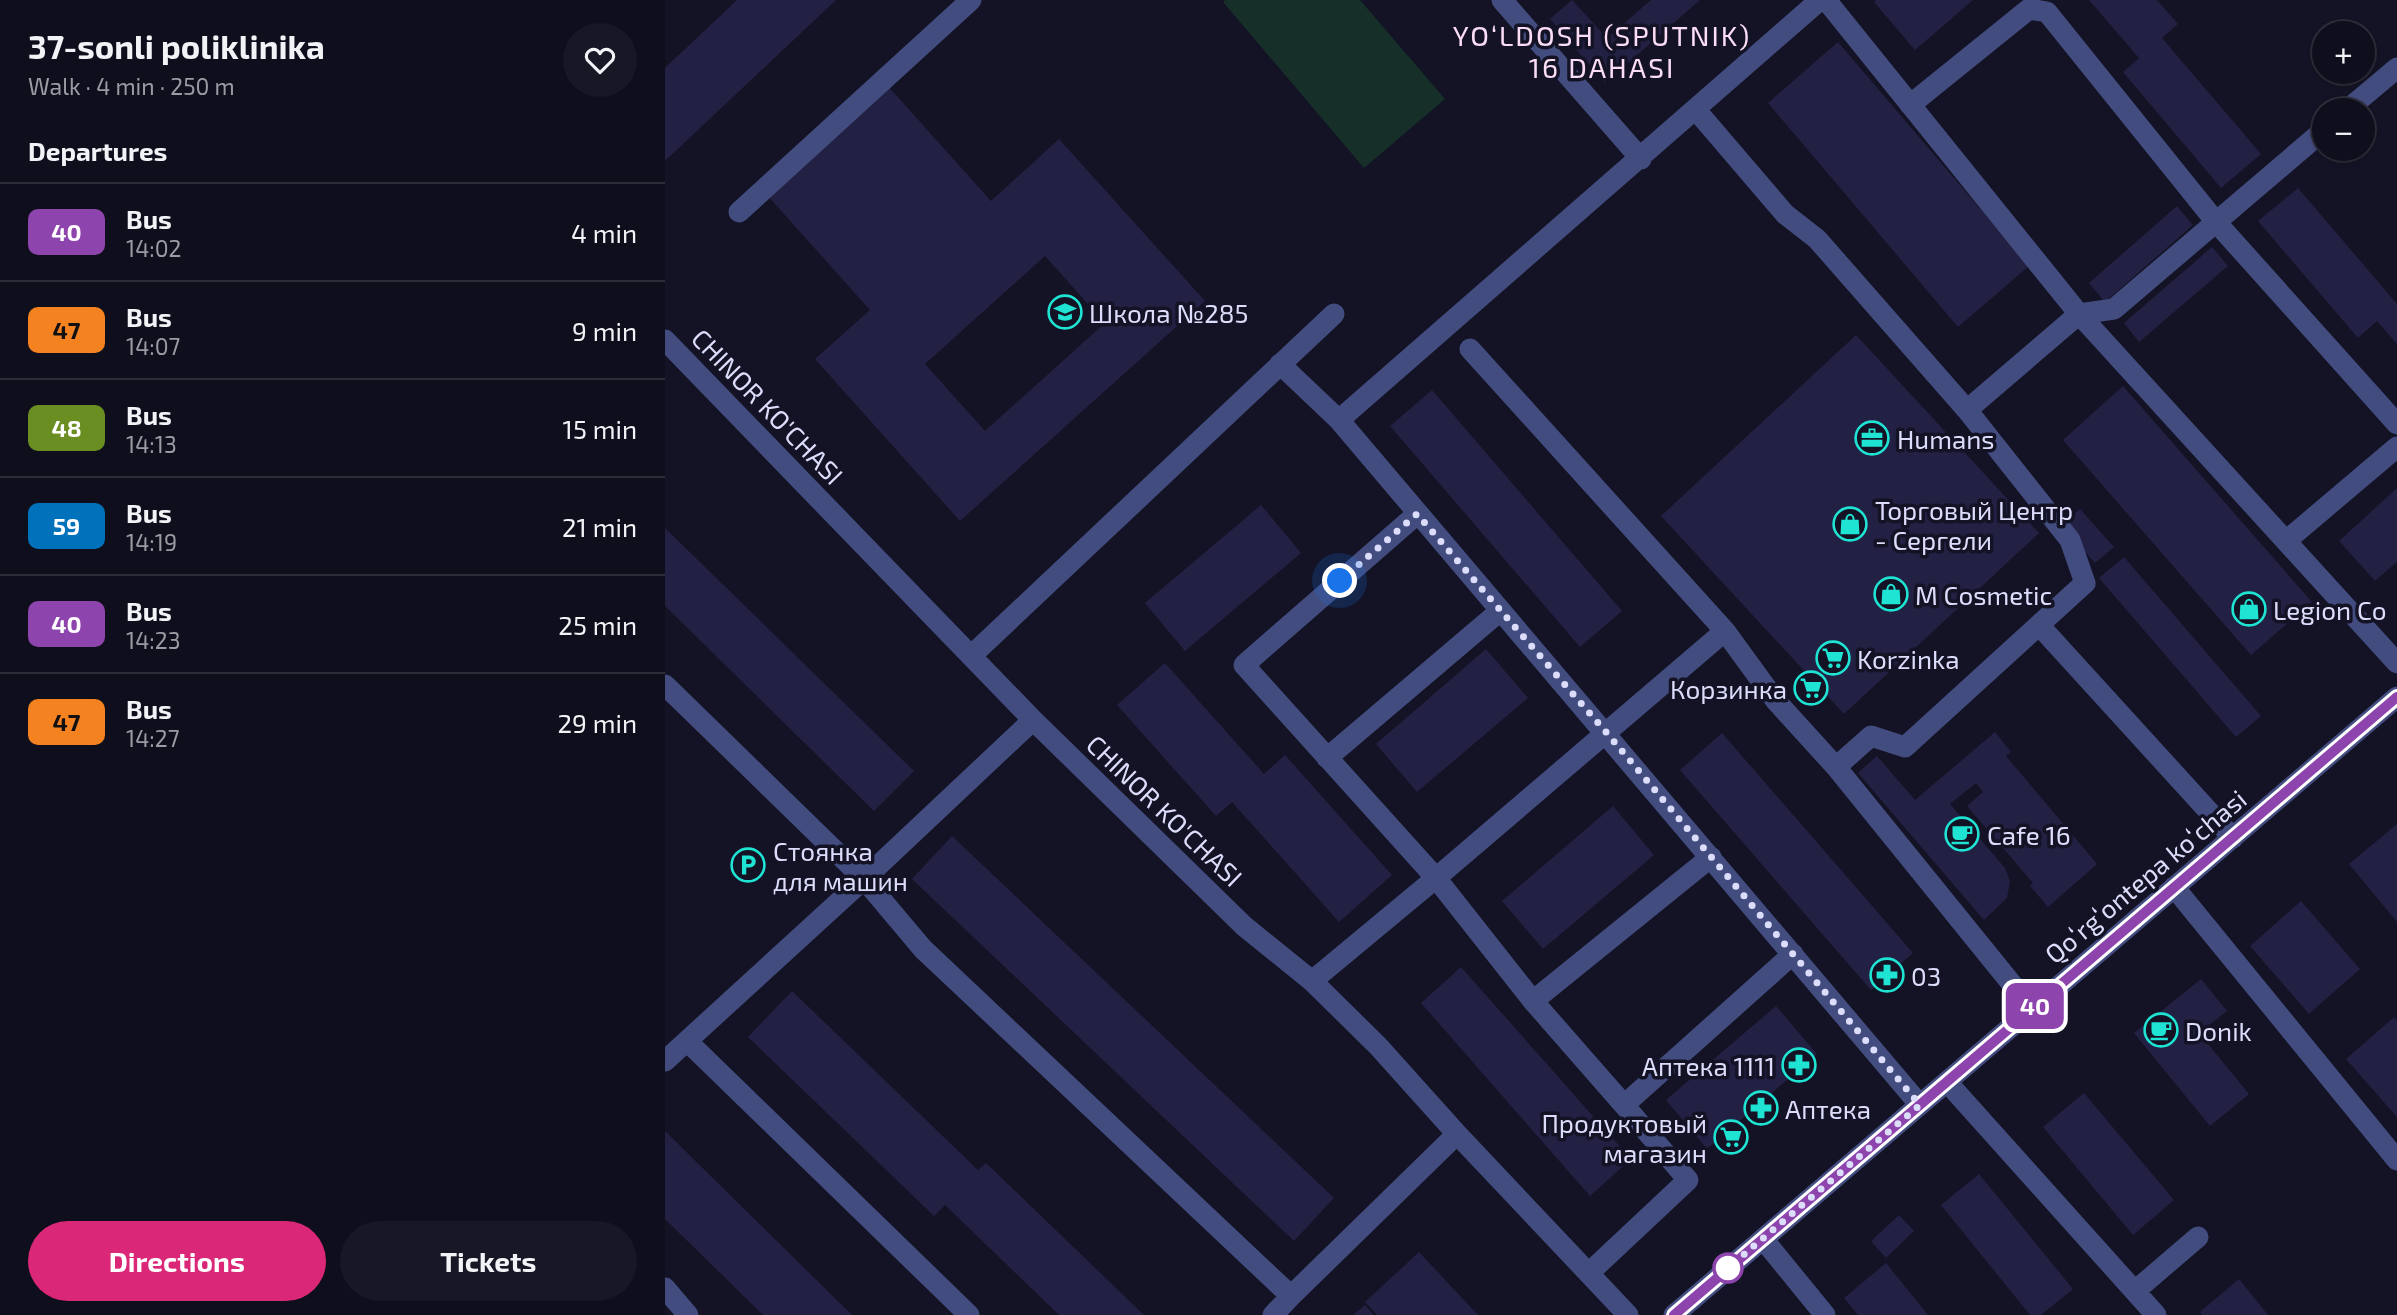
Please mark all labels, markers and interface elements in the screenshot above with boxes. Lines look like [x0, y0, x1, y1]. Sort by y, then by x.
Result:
district label: YO‘LDOSH (SPUTNIK) 16 DAHASI [1453, 18, 1751, 84]
map controls [2312, 21, 2375, 161]
button: + [2312, 21, 2375, 84]
button: heart [563, 23, 637, 97]
text: 37-sonli poliklinika [28, 26, 325, 66]
text: Walk · 4 min · 250 m [28, 72, 235, 100]
button: − [2312, 98, 2375, 161]
text: Departures [28, 135, 167, 166]
text: Bus [126, 203, 172, 234]
text: 40 [51, 217, 82, 246]
text: 4 min [571, 217, 637, 248]
text: 14:02 [126, 234, 182, 262]
school or university icon: Школа №285 [1046, 293, 1084, 331]
place label: Школа №285 [1089, 297, 1248, 328]
text: Bus [126, 301, 172, 332]
text: 47 [53, 315, 80, 344]
text: 9 min [572, 315, 637, 346]
street label: CHINOR KO'CHASI [686, 322, 850, 490]
text: 14:07 [126, 332, 180, 360]
text: Bus [126, 399, 172, 430]
text: 48 [51, 413, 82, 442]
text: 15 min [563, 413, 637, 444]
office icon: Humans [1853, 419, 1891, 457]
place label: Humans [1897, 423, 1995, 454]
text: 14:13 [126, 430, 177, 458]
place label: Торговый Центр - Сергели [1875, 494, 2073, 555]
text: Bus [126, 497, 172, 528]
shop icon: Торговый Центр - Сергели [1831, 505, 1869, 543]
text: 59 [53, 511, 80, 540]
text: 21 min [562, 511, 637, 542]
text: 14:19 [126, 528, 177, 556]
your location [1322, 563, 1357, 598]
shop icon: M Cosmetic [1872, 575, 1910, 613]
place label: M Cosmetic [1915, 579, 2052, 610]
shop icon: Legion Co [2230, 590, 2268, 628]
place label: Legion Co [2273, 594, 2387, 625]
text: Bus [126, 595, 172, 626]
text: 40 [51, 609, 82, 638]
text: 25 min [558, 609, 637, 640]
text: 14:23 [126, 626, 180, 654]
supermarket icon: Korzinka [1814, 639, 1852, 677]
place label: Korzinka [1857, 643, 1960, 674]
supermarket icon: Корзинка [1792, 669, 1830, 707]
place label: Корзинка [1670, 673, 1787, 704]
text: Bus [126, 693, 172, 724]
text: 47 [53, 707, 80, 736]
text: 29 min [557, 707, 637, 738]
text: 14:27 [126, 724, 179, 752]
street label: CHINOR KO'CHASI [1081, 728, 1249, 892]
street label: Qoʻrgʻontepa koʻchasi [2038, 783, 2252, 969]
cafe icon: Cafe 16 [1943, 815, 1981, 853]
place label: Cafe 16 [1987, 819, 2071, 850]
place label: Стоянка для машин [773, 835, 908, 896]
parking icon: Стоянка для машин [729, 846, 767, 884]
pharmacy icon: 03 [1868, 956, 1906, 994]
place label: 03 [1911, 960, 1941, 991]
line badge: 40 [2003, 983, 2067, 1029]
text: 40 [2020, 991, 2050, 1020]
cafe icon: Donik [2142, 1011, 2180, 1049]
place label: Donik [2185, 1015, 2252, 1046]
pharmacy icon: Аптека 1111 [1780, 1046, 1818, 1084]
place label: Аптека 1111 [1642, 1050, 1775, 1081]
pharmacy icon: Аптека [1742, 1089, 1780, 1127]
place label: Аптека [1785, 1093, 1871, 1124]
place label: Продуктовый магазин [1541, 1107, 1707, 1168]
supermarket icon: Продуктовый магазин [1712, 1118, 1750, 1156]
button: Directions [28, 1221, 326, 1301]
button: Tickets [340, 1221, 637, 1301]
unlabelled marker [1713, 1253, 1743, 1283]

